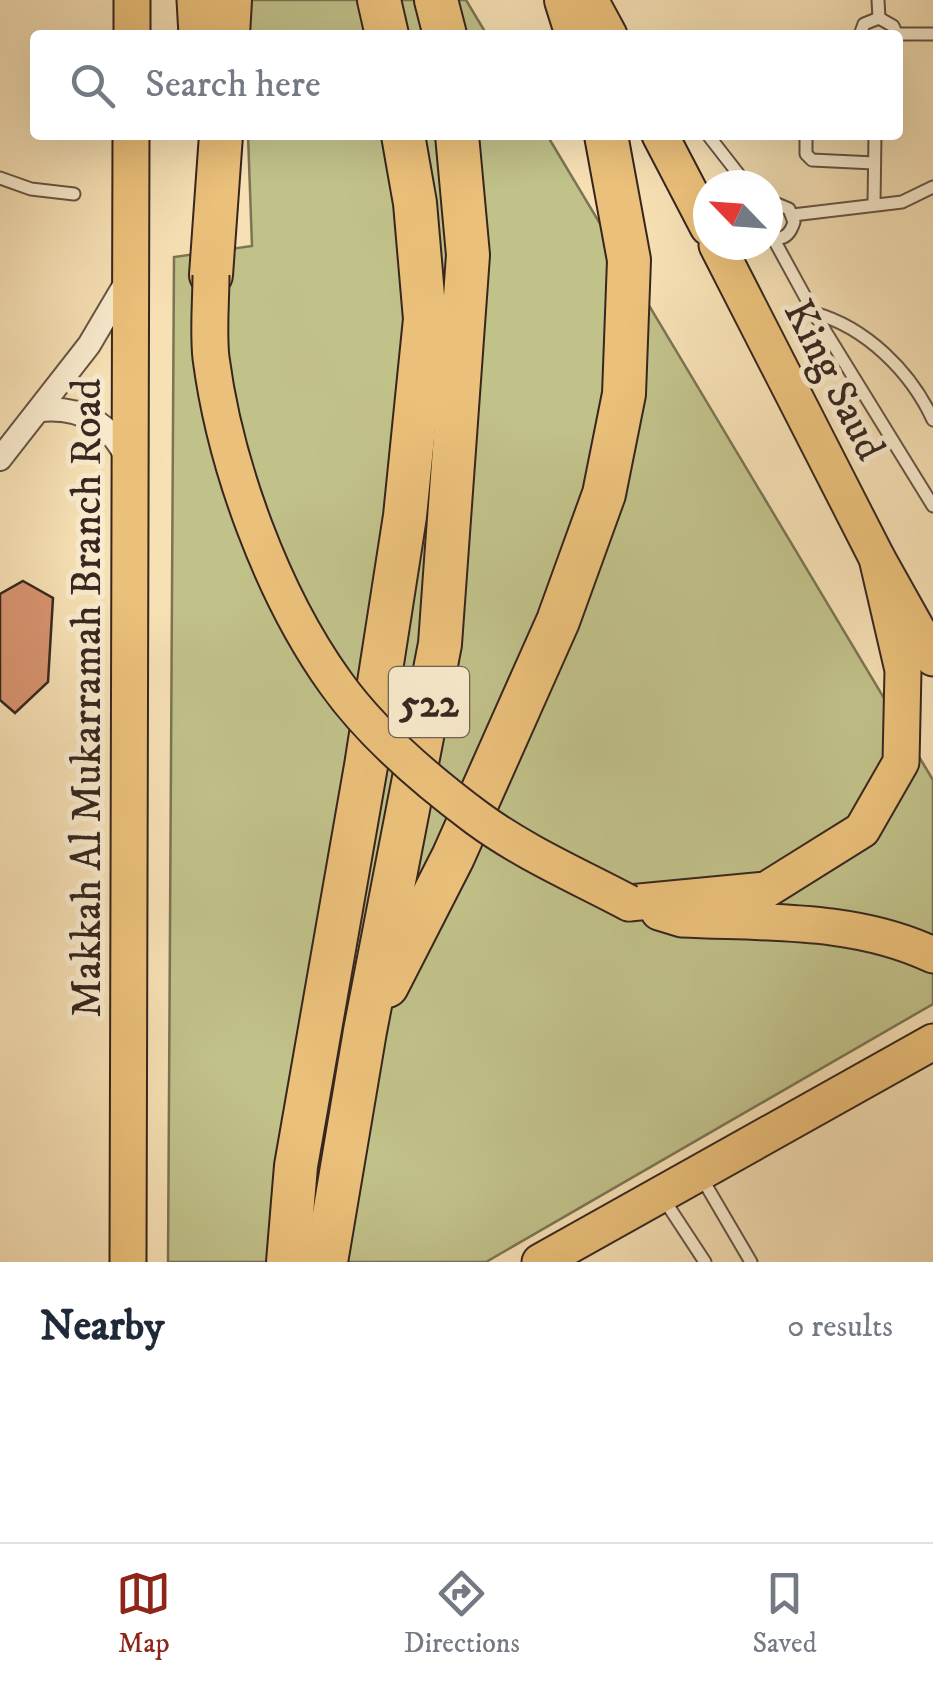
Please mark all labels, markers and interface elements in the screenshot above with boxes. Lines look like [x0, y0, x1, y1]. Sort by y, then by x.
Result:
search box [30, 30, 903, 140]
icon: search [65, 58, 120, 113]
text: Search here [145, 61, 321, 109]
north arrow [693, 170, 783, 260]
street label: King Saud [771, 292, 896, 469]
street label: Makkah Al Mukarramah Branch Road [62, 378, 114, 1018]
road number: 522 [389, 667, 469, 737]
text: Nearby [40, 1301, 164, 1353]
text: 0 results [787, 1307, 893, 1347]
tab: Map [116, 1566, 171, 1661]
tab: Directions [404, 1566, 520, 1661]
tab: Saved [752, 1566, 817, 1661]

